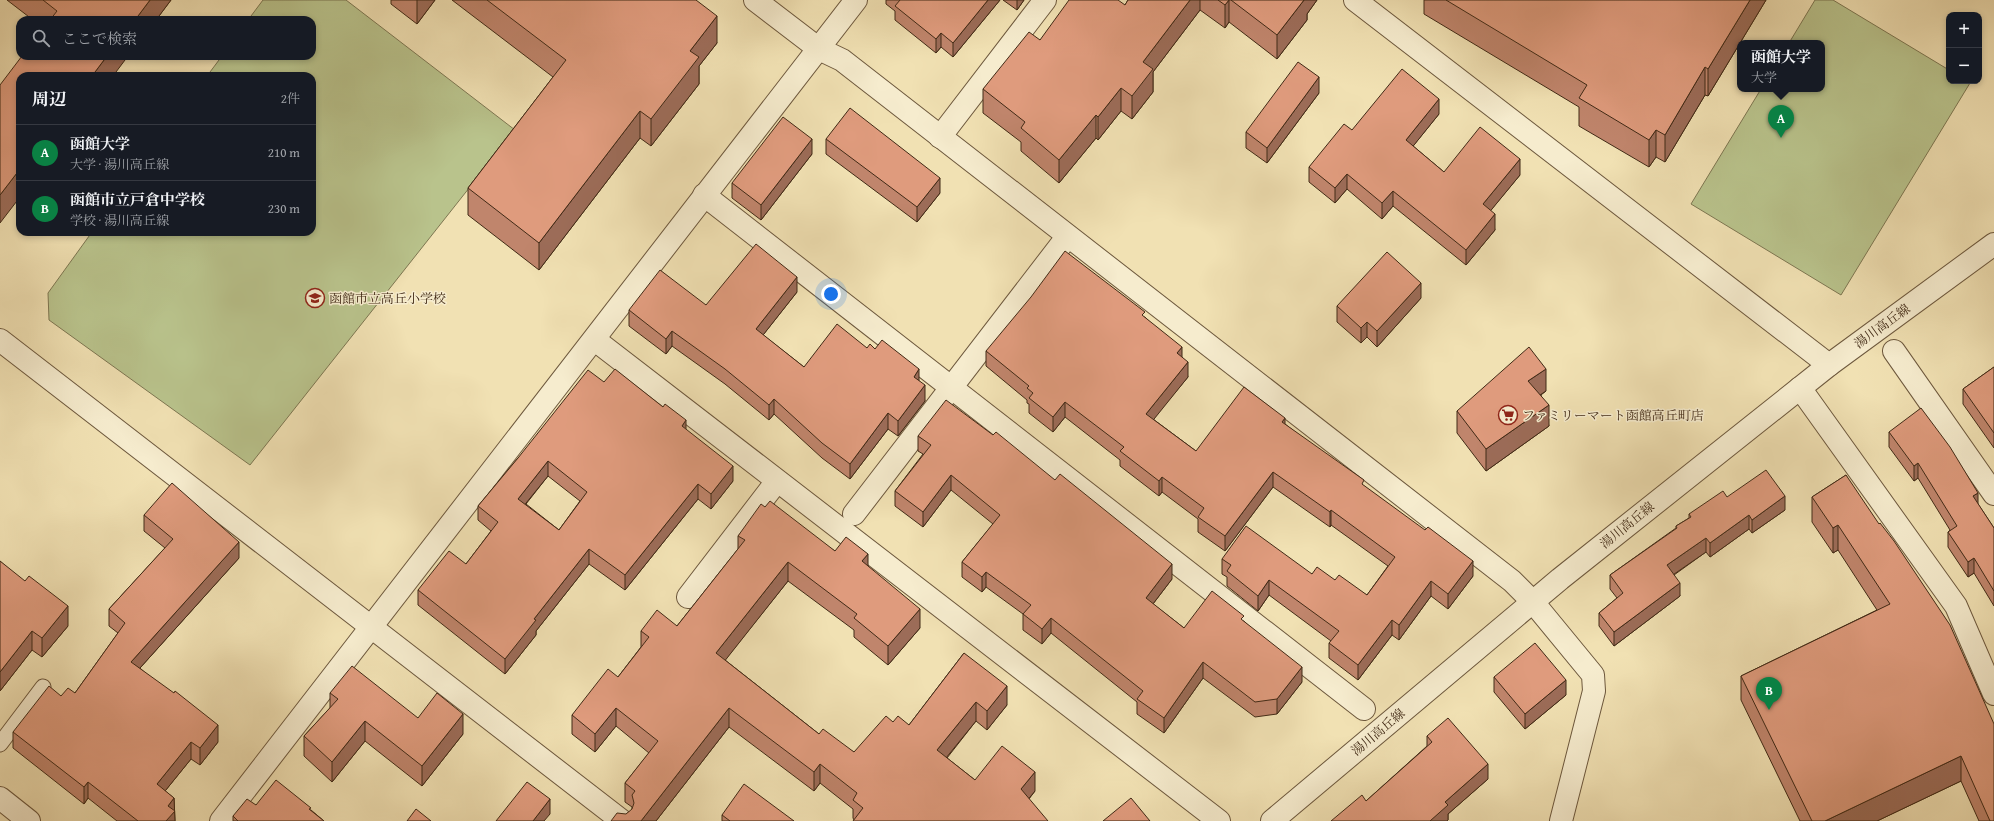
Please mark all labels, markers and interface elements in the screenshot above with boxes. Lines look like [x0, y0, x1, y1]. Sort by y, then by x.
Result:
map controls [1946, 12, 1982, 84]
button: + [1946, 12, 1982, 48]
search box [16, 16, 316, 60]
icon: search [30, 27, 52, 49]
text: ここで検索 [62, 28, 137, 49]
popup [1737, 40, 1825, 92]
text: 函館大学 [1751, 46, 1811, 67]
button: − [1946, 48, 1982, 84]
text: 大学 [1751, 68, 1777, 87]
text: 周辺 [32, 86, 66, 111]
text: 2件 [281, 89, 300, 108]
pin: A [1768, 105, 1794, 138]
text: 函館大学 [70, 133, 130, 154]
text: A [41, 143, 49, 162]
text: 210 m [268, 143, 300, 162]
text: 大学 · 湯川高丘線 [70, 155, 169, 174]
text: 函館市立戸倉中学校 [70, 189, 205, 210]
text: B [41, 199, 49, 218]
text: 230 m [268, 199, 300, 218]
text: 学校 · 湯川高丘線 [70, 211, 169, 230]
your location [821, 284, 841, 304]
school or university icon: 函館市立高丘小学校 [304, 287, 326, 309]
place label: 函館市立高丘小学校 [329, 289, 446, 308]
street label: 湯川高丘線 [1850, 299, 1914, 353]
supermarket icon: ファミリーマート函館高丘町店 [1497, 404, 1519, 426]
place label: ファミリーマート函館高丘町店 [1522, 406, 1704, 425]
street label: 湯川高丘線 [1596, 497, 1658, 553]
pin: B [1756, 677, 1782, 710]
street label: 湯川高丘線 [1347, 704, 1409, 760]

